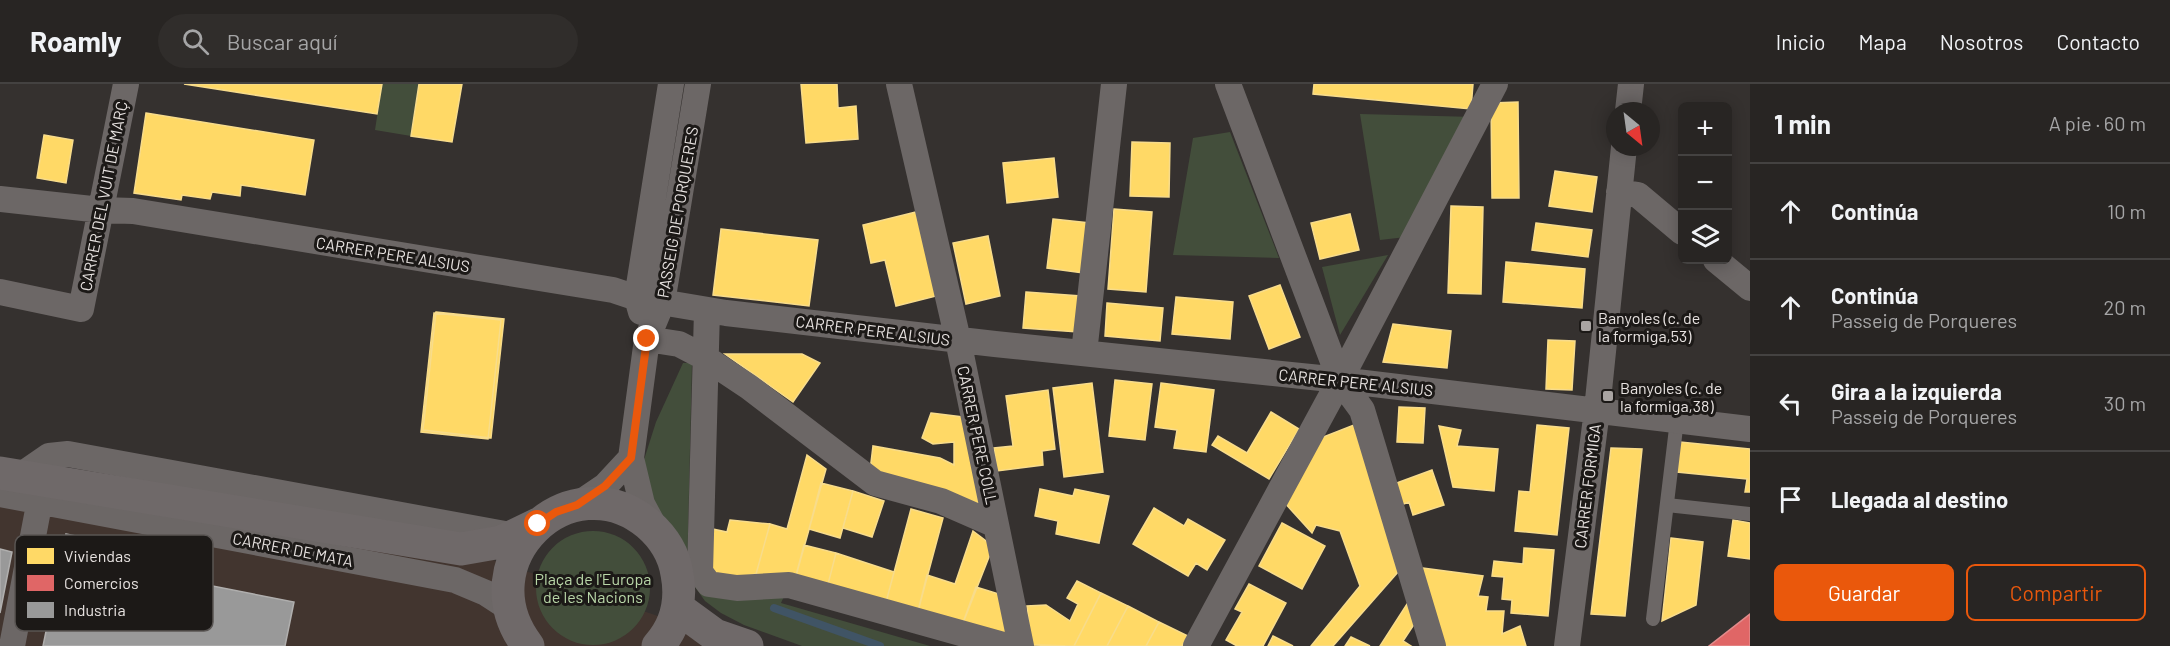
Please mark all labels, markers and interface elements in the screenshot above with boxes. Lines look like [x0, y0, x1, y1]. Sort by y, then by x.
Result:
search box [158, 14, 578, 68]
text: Roamly [30, 24, 122, 58]
icon: search [179, 25, 212, 58]
text: Buscar aquí [227, 28, 338, 54]
text: Inicio [1776, 29, 1826, 54]
text: Mapa [1859, 29, 1907, 54]
text: Nosotros [1940, 29, 2023, 54]
text: Contacto [2056, 29, 2140, 54]
street label: CARRER DEL VUIT DE MARÇ [75, 99, 131, 293]
north arrow [1606, 102, 1660, 156]
map controls [1678, 102, 1732, 264]
button: + [1678, 102, 1732, 156]
text: 1 min [1774, 108, 1831, 139]
text: A pie · 60 m [2049, 111, 2146, 135]
street label: PASSEIG DE PORQUERES [653, 125, 701, 299]
button: − [1678, 156, 1732, 210]
icon: ahead [1774, 195, 1807, 228]
text: Continúa [1831, 198, 1918, 224]
text: 10 m [2107, 199, 2146, 223]
button: layers [1678, 210, 1732, 264]
street label: CARRER PERE ALSIUS [315, 232, 471, 276]
text: Continúa [1831, 282, 1918, 308]
icon: ahead [1774, 291, 1807, 324]
text: 20 m [2103, 295, 2146, 319]
place label: Banyoles (c. de la formiga,53) [1598, 308, 1700, 345]
text: Passeig de Porqueres [1831, 308, 2017, 332]
street label: CARRER PERE ALSIUS [795, 311, 951, 349]
marker: Banyoles (c. de la formiga,53) [1579, 319, 1593, 333]
route end [633, 325, 659, 351]
street label: CARRER PERE COLL [954, 364, 1002, 506]
street label: CARRER PERE ALSIUS [1278, 364, 1434, 400]
place label: Banyoles (c. de la formiga,38) [1620, 378, 1722, 415]
text: Gira a la izquierda [1831, 378, 2002, 404]
icon: left [1774, 387, 1807, 420]
marker: Banyoles (c. de la formiga,38) [1601, 389, 1615, 403]
text: 30 m [2104, 391, 2146, 415]
text: Passeig de Porqueres [1831, 404, 2017, 428]
street label: CARRER FORMIGA [1570, 422, 1604, 549]
icon: arrive [1774, 483, 1807, 516]
text: Llegada al destino [1831, 486, 2008, 512]
route start [524, 510, 550, 536]
street label: CARRER DE MATA [231, 528, 355, 570]
legend [15, 535, 213, 631]
text: Viviendas [64, 546, 131, 565]
button: Guardar [1774, 564, 1954, 621]
button: Compartir [1966, 564, 2146, 621]
park label: Plaça de l'Europa de les Nacions [534, 569, 652, 606]
text: Comercios [64, 573, 139, 592]
text: Industria [64, 600, 126, 619]

